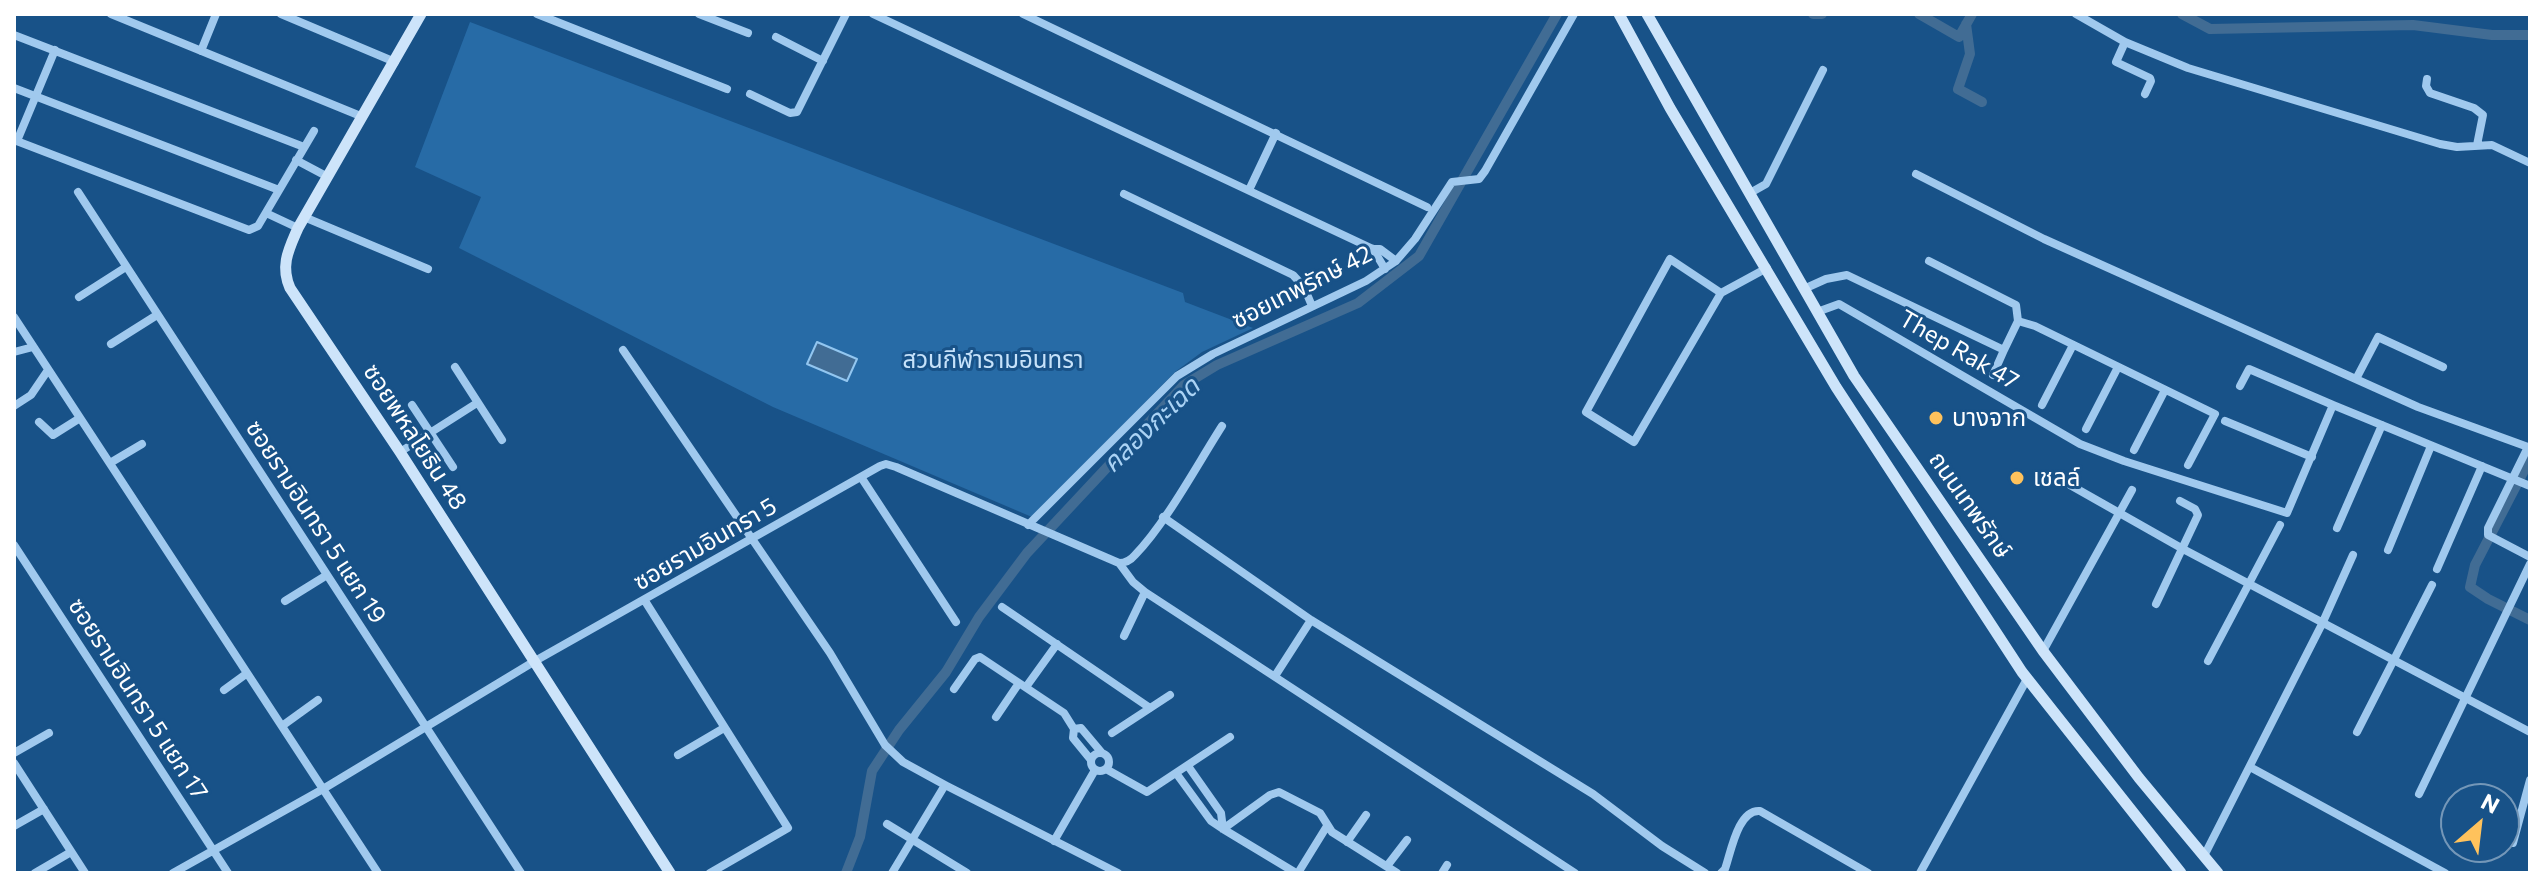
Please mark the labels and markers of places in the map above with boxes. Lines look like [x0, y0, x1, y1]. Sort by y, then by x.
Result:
place label: บางจาก [1952, 404, 2026, 432]
marker: บางจาก [1927, 409, 1945, 427]
place label: เชลล์ [2033, 464, 2080, 492]
marker: เชลล์ [2008, 469, 2026, 487]

